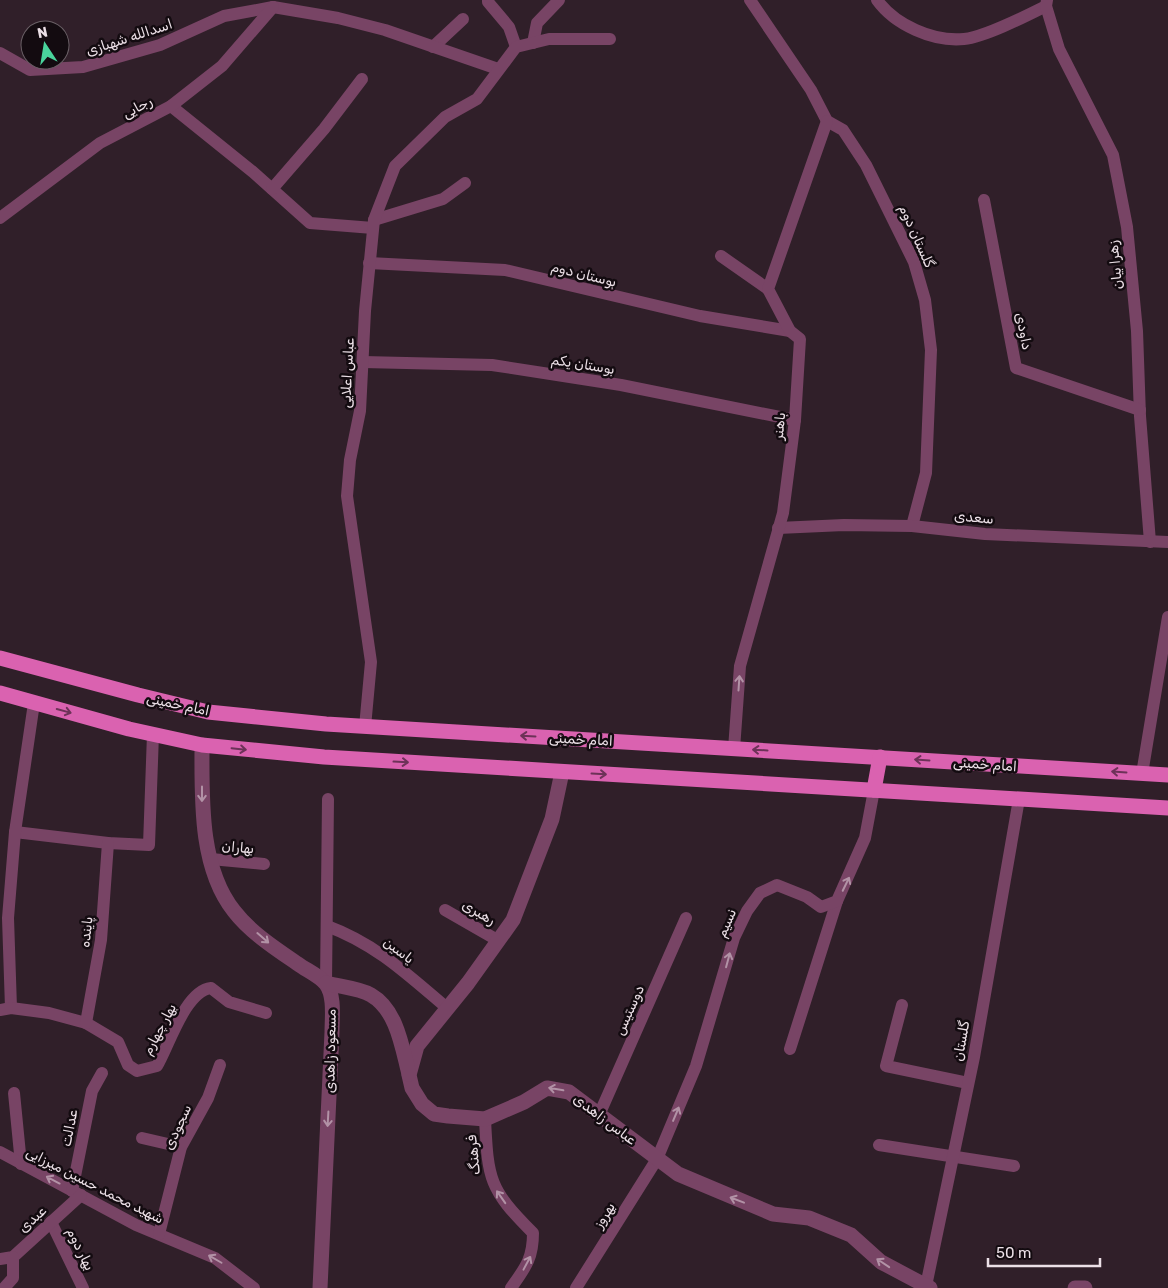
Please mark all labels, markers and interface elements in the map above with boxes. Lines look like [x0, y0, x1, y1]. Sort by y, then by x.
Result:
street label: اسدالله شهبازی [84, 15, 175, 59]
north arrow [20, 20, 70, 70]
text: N [36, 23, 49, 42]
street label: رجایی [119, 93, 155, 122]
street label: گلستان دوم [894, 202, 938, 271]
street label: زهرا بیان [1104, 240, 1127, 290]
street label: بوستان دوم [549, 258, 618, 292]
street label: داودی [1012, 311, 1035, 351]
street label: عباس اعلایی [337, 337, 358, 409]
street label: بوستان یکم [550, 351, 616, 378]
street label: باهنر [770, 412, 789, 442]
street label: سعدی [953, 507, 994, 528]
one-way arrow [735, 675, 744, 691]
street label: امام خمینی [145, 690, 211, 720]
one-way arrow [55, 707, 71, 716]
street label: امام خمینی [549, 729, 613, 751]
one-way arrow [520, 732, 536, 741]
one-way arrow [231, 744, 247, 754]
one-way arrow [752, 746, 768, 755]
street label: امام خمینی [952, 754, 1017, 776]
one-way arrow [915, 755, 931, 764]
one-way arrow [393, 757, 409, 766]
one-way arrow [1112, 768, 1128, 777]
one-way arrow [590, 769, 606, 778]
one-way arrow [197, 785, 207, 801]
street label: بهاران [221, 838, 255, 857]
one-way arrow [841, 876, 851, 891]
street label: رهبری [459, 896, 498, 929]
street label: نسیم [713, 906, 740, 940]
street label: پاینده [76, 916, 98, 949]
one-way arrow [256, 932, 269, 943]
street label: یاسین [380, 933, 417, 967]
one-way arrow [724, 952, 733, 968]
street label: دوستیس [611, 982, 648, 1038]
street label: بهار چهارم [139, 1001, 181, 1058]
street label: مسعود زاهدی [321, 1009, 340, 1093]
street label: گلستان [950, 1019, 974, 1063]
one-way arrow [548, 1084, 564, 1094]
street label: عباس زاهدی [570, 1090, 640, 1149]
street label: سجودی [160, 1102, 195, 1153]
one-way arrow [672, 1107, 682, 1122]
street label: عدالت [58, 1108, 82, 1148]
one-way arrow [323, 1110, 333, 1127]
street label: فرهنگ [463, 1134, 484, 1176]
street label: شهید محمد حسین میرزایی [23, 1143, 166, 1228]
one-way arrow [46, 1175, 61, 1185]
one-way arrow [496, 1190, 506, 1204]
one-way arrow [730, 1195, 745, 1204]
street label: بهروز [589, 1199, 619, 1232]
street label: عبدی [15, 1202, 50, 1236]
street label: بهار دوم [62, 1225, 98, 1274]
scale bar [988, 1236, 1100, 1268]
text: 50 m [996, 1244, 1031, 1262]
one-way arrow [208, 1254, 222, 1264]
one-way arrow [522, 1255, 532, 1270]
one-way arrow [877, 1258, 891, 1268]

